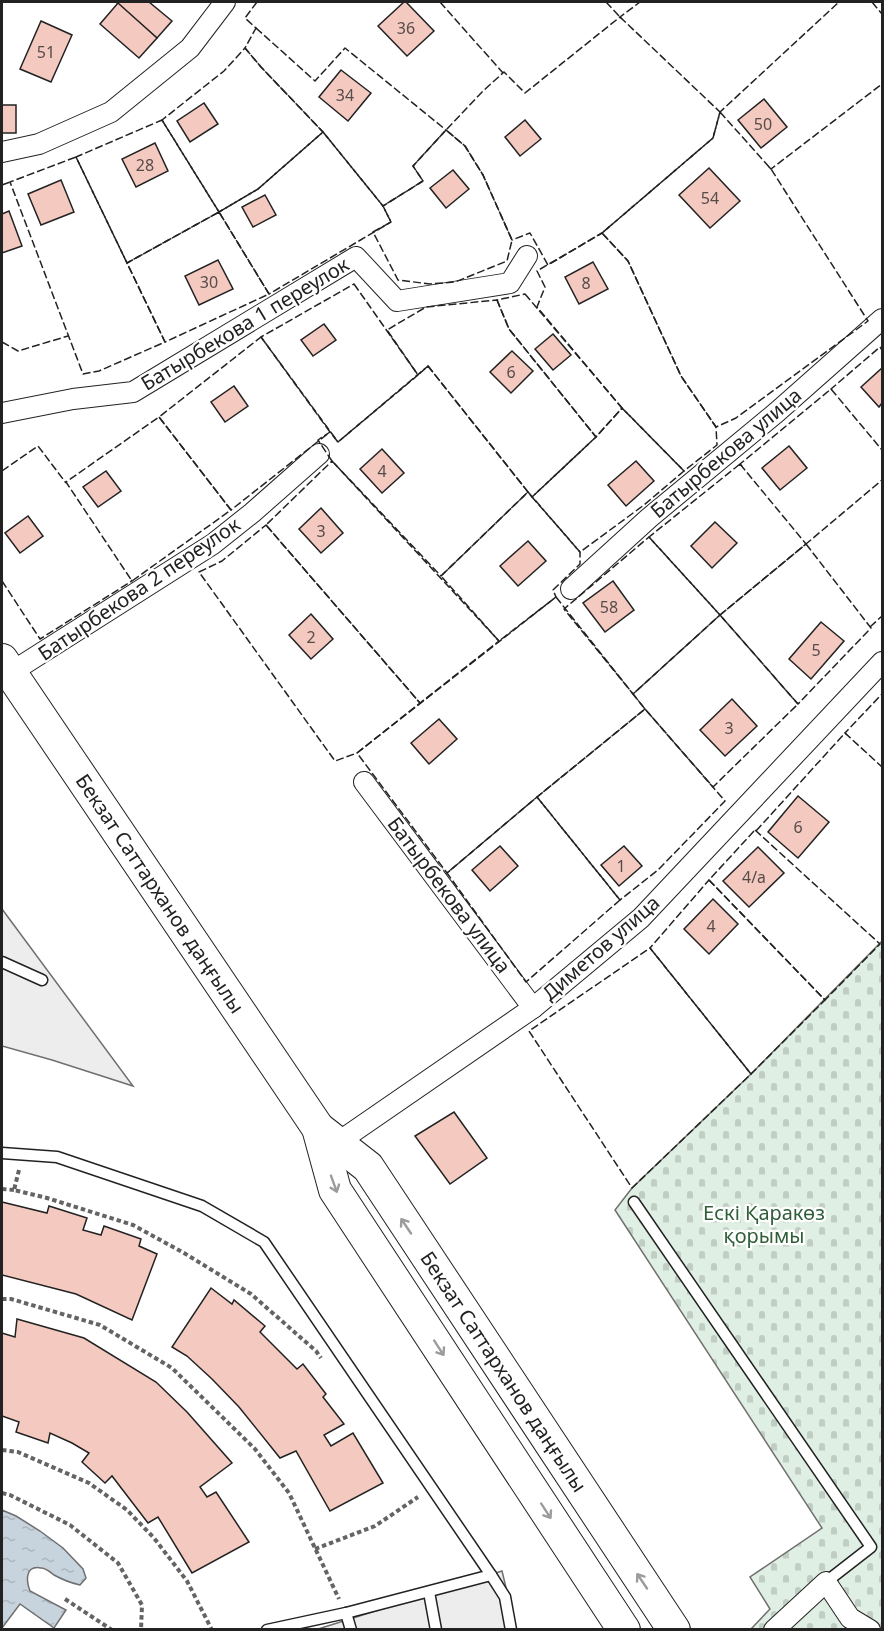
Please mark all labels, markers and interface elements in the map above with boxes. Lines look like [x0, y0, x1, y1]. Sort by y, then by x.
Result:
house number: 36 [397, 17, 415, 39]
house number: 51 [37, 41, 55, 63]
house number: 34 [336, 84, 354, 106]
house number: 50 [754, 113, 772, 135]
house number: 28 [136, 154, 154, 176]
house number: 54 [701, 187, 719, 209]
street label: Батырбекова 1 переулок [136, 250, 354, 397]
house number: 30 [200, 271, 218, 293]
house number: 8 [581, 272, 591, 294]
house number: 6 [506, 361, 516, 383]
street label: Батырбекова улица [645, 381, 807, 524]
house number: 4 [377, 460, 387, 482]
street label: Батырбекова 2 переулок [32, 511, 245, 666]
house number: 3 [316, 520, 326, 542]
house number: 58 [600, 596, 618, 618]
house number: 2 [306, 626, 316, 648]
house number: 5 [811, 639, 821, 661]
house number: 3 [724, 717, 734, 739]
street label: Бекзат Саттарханов даңғылы [70, 769, 251, 1018]
street label: Батырбекова улица [382, 811, 517, 978]
house number: 6 [793, 816, 803, 838]
house number: 1 [616, 855, 626, 877]
house number: 4/а [742, 866, 766, 888]
street label: Диметов улица [536, 889, 665, 1006]
house number: 4 [706, 915, 716, 937]
one-way arrow [330, 1174, 341, 1193]
park label: Ескі Қаракөз қорымы [703, 1199, 825, 1249]
one-way arrow [400, 1218, 412, 1235]
street label: Бекзат Саттарханов даңғылы [414, 1246, 593, 1497]
one-way arrow [433, 1339, 445, 1356]
one-way arrow [540, 1502, 552, 1519]
one-way arrow [636, 1573, 648, 1590]

